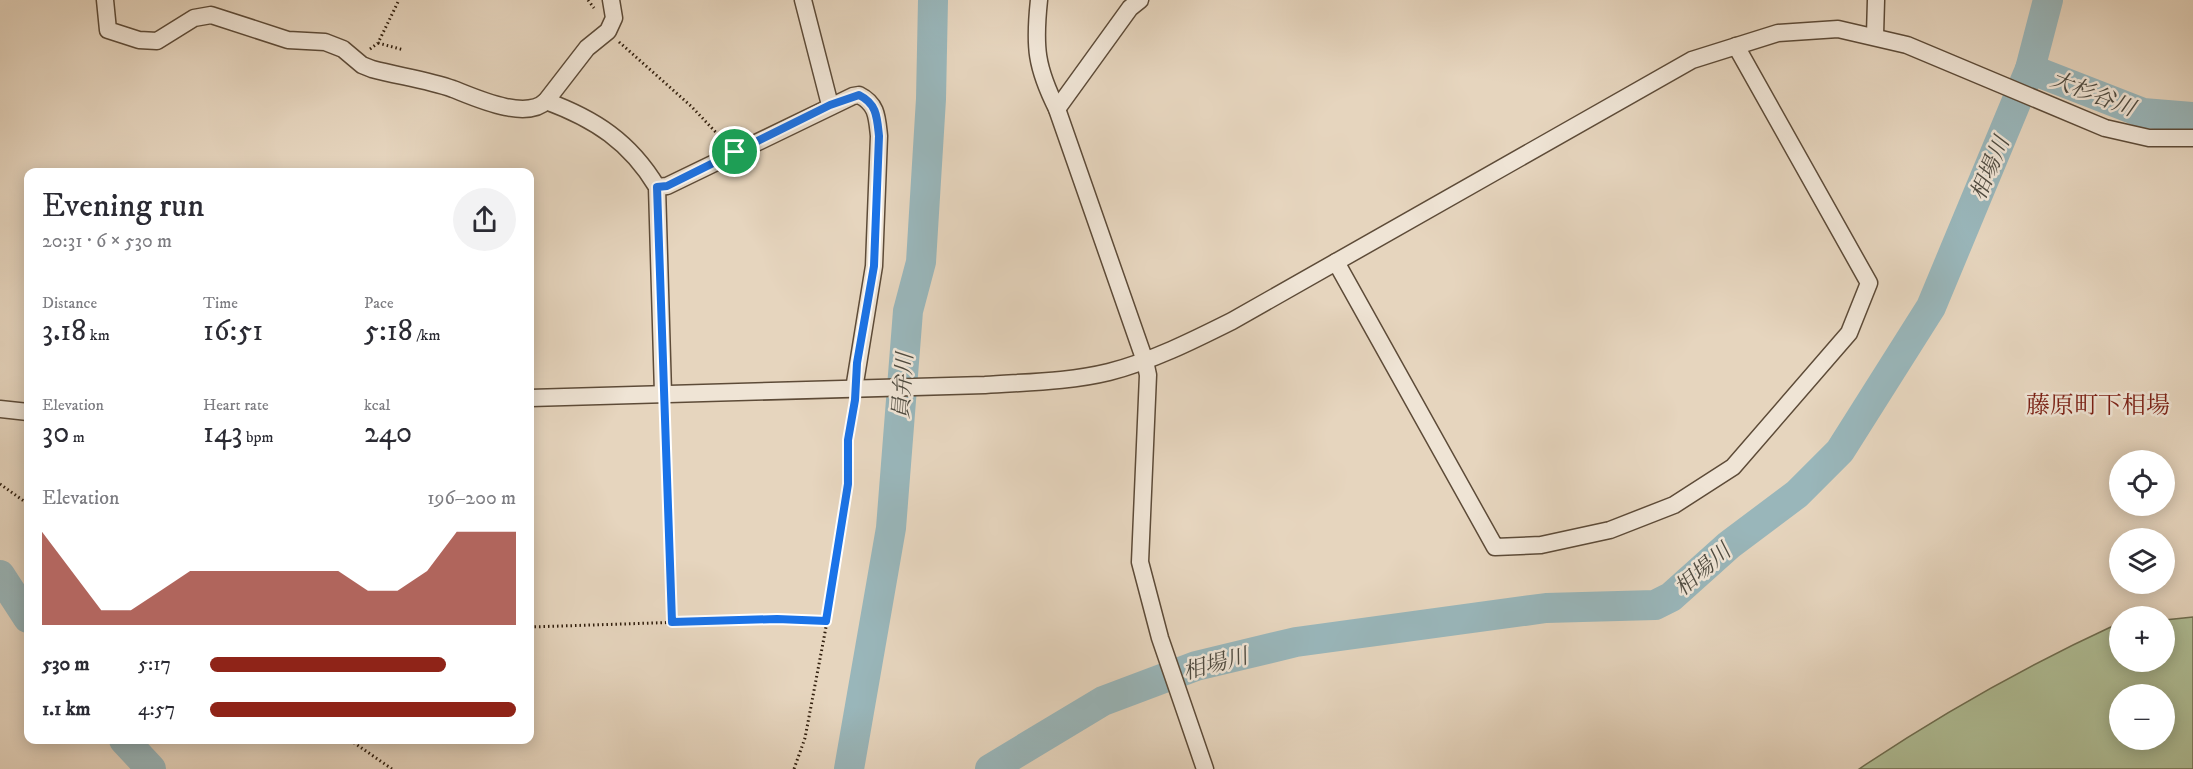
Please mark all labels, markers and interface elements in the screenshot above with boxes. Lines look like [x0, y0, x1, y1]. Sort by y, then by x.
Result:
water label: 大杉谷川 [2047, 66, 2140, 123]
pin [709, 126, 760, 177]
water label: 相場川 [1965, 131, 2016, 204]
icon: arrive [718, 135, 751, 168]
text: Evening run [42, 186, 204, 227]
button: share [453, 188, 516, 251]
text: 20:31 · 6 × 530 m [42, 229, 172, 254]
text: Distance [42, 293, 97, 313]
text: Time [203, 293, 238, 313]
text: Pace [364, 293, 394, 313]
text: 3.18 [42, 313, 86, 350]
text: 16:51 [203, 313, 263, 350]
text: 5:18 [364, 313, 413, 350]
text: km [86, 325, 110, 345]
text: /km [413, 325, 441, 345]
water label: 員弁川 [888, 350, 919, 420]
district label: 藤原町下相場 [2026, 391, 2170, 421]
text: Elevation [42, 395, 104, 415]
text: Heart rate [203, 395, 269, 415]
text: kcal [364, 395, 390, 415]
text: 30 [42, 415, 69, 452]
text: 143 [203, 415, 242, 452]
text: 240 [364, 415, 412, 452]
text: m [69, 427, 85, 447]
text: bpm [242, 427, 273, 447]
map controls [2109, 450, 2175, 750]
button: locate [2109, 450, 2175, 516]
text: Elevation [42, 486, 119, 511]
text: 196–200 m [427, 486, 516, 511]
button: layers [2109, 528, 2175, 594]
water label: 相場川 [1669, 537, 1738, 602]
button: + [2109, 606, 2175, 672]
water label: 相場川 [1180, 642, 1253, 686]
text: 530 m [42, 652, 89, 677]
text: 5:17 [138, 652, 171, 677]
button: − [2109, 684, 2175, 750]
text: 1.1 km [42, 697, 91, 722]
text: 4:57 [138, 697, 175, 722]

